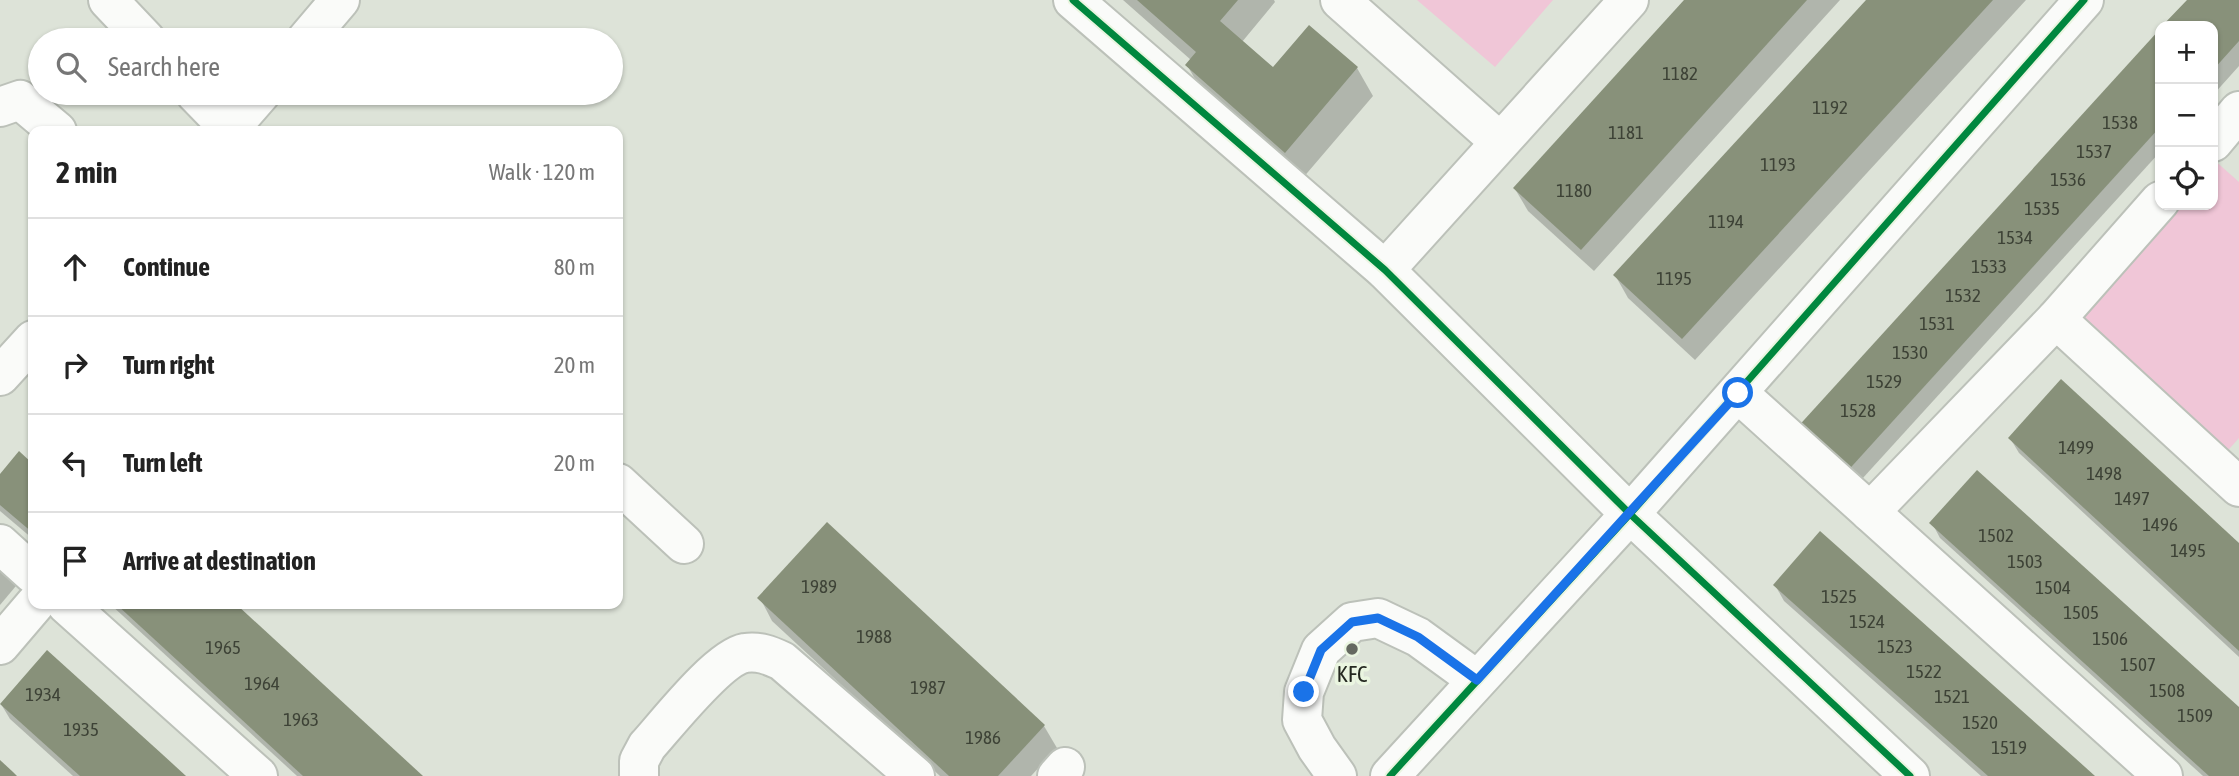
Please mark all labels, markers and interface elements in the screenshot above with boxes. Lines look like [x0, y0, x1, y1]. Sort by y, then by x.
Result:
map controls [2155, 21, 2218, 210]
button: + [2155, 21, 2218, 84]
search box [28, 28, 623, 105]
icon: search [52, 48, 90, 86]
text: Search here [108, 52, 220, 82]
house number: 1182 [1662, 62, 1698, 84]
button: − [2155, 84, 2218, 147]
house number: 1192 [1812, 96, 1848, 118]
house number: 1538 [2102, 111, 2138, 133]
house number: 1181 [1608, 121, 1644, 143]
house number: 1537 [2076, 140, 2112, 162]
button: locate [2155, 147, 2218, 210]
house number: 1193 [1760, 153, 1796, 175]
text: 2 min [56, 155, 117, 189]
text: Walk · 120 m [489, 159, 595, 185]
house number: 1536 [2050, 168, 2086, 190]
house number: 1180 [1556, 179, 1592, 201]
house number: 1535 [2024, 197, 2060, 219]
house number: 1194 [1708, 210, 1744, 232]
house number: 1534 [1997, 226, 2033, 248]
icon: ahead [56, 248, 94, 286]
text: Continue [123, 252, 210, 282]
text: 80 m [554, 254, 595, 280]
house number: 1533 [1971, 255, 2007, 277]
house number: 1195 [1656, 267, 1692, 289]
house number: 1532 [1945, 284, 1981, 306]
house number: 1531 [1919, 312, 1955, 334]
house number: 1530 [1892, 341, 1928, 363]
icon: right [56, 346, 94, 384]
text: Turn right [123, 350, 214, 380]
text: 20 m [554, 352, 595, 378]
house number: 1529 [1866, 370, 1902, 392]
route start [1722, 377, 1753, 408]
house number: 1528 [1840, 399, 1876, 421]
house number: 1499 [2058, 436, 2094, 458]
icon: left [56, 444, 94, 482]
text: Turn left [123, 448, 203, 478]
text: 20 m [554, 450, 595, 476]
house number: 1498 [2086, 462, 2122, 484]
house number: 1497 [2114, 487, 2150, 509]
house number: 1496 [2142, 513, 2178, 535]
house number: 1502 [1978, 524, 2014, 546]
house number: 1495 [2170, 539, 2206, 561]
icon: arrive [56, 542, 94, 580]
text: Arrive at destination [123, 546, 316, 576]
house number: 1503 [2007, 550, 2043, 572]
house number: 1989 [801, 575, 837, 597]
house number: 1504 [2035, 576, 2071, 598]
house number: 1525 [1821, 585, 1857, 607]
house number: 1505 [2063, 601, 2099, 623]
house number: 1524 [1849, 610, 1885, 632]
house number: 1988 [856, 625, 892, 647]
house number: 1506 [2092, 627, 2128, 649]
house number: 1523 [1877, 635, 1913, 657]
house number: 1965 [205, 636, 241, 658]
marker: KFC [1344, 641, 1360, 657]
house number: 1507 [2120, 653, 2156, 675]
house number: 1522 [1906, 660, 1942, 682]
place label: KFC [1337, 661, 1367, 687]
house number: 1964 [244, 672, 280, 694]
house number: 1987 [910, 676, 946, 698]
route end [1288, 676, 1319, 707]
house number: 1508 [2149, 679, 2185, 701]
house number: 1934 [25, 683, 61, 705]
house number: 1521 [1934, 685, 1970, 707]
house number: 1509 [2177, 704, 2213, 726]
house number: 1963 [283, 708, 319, 730]
house number: 1520 [1962, 711, 1998, 733]
house number: 1935 [63, 718, 99, 740]
house number: 1986 [965, 726, 1001, 748]
house number: 1519 [1991, 736, 2027, 758]

